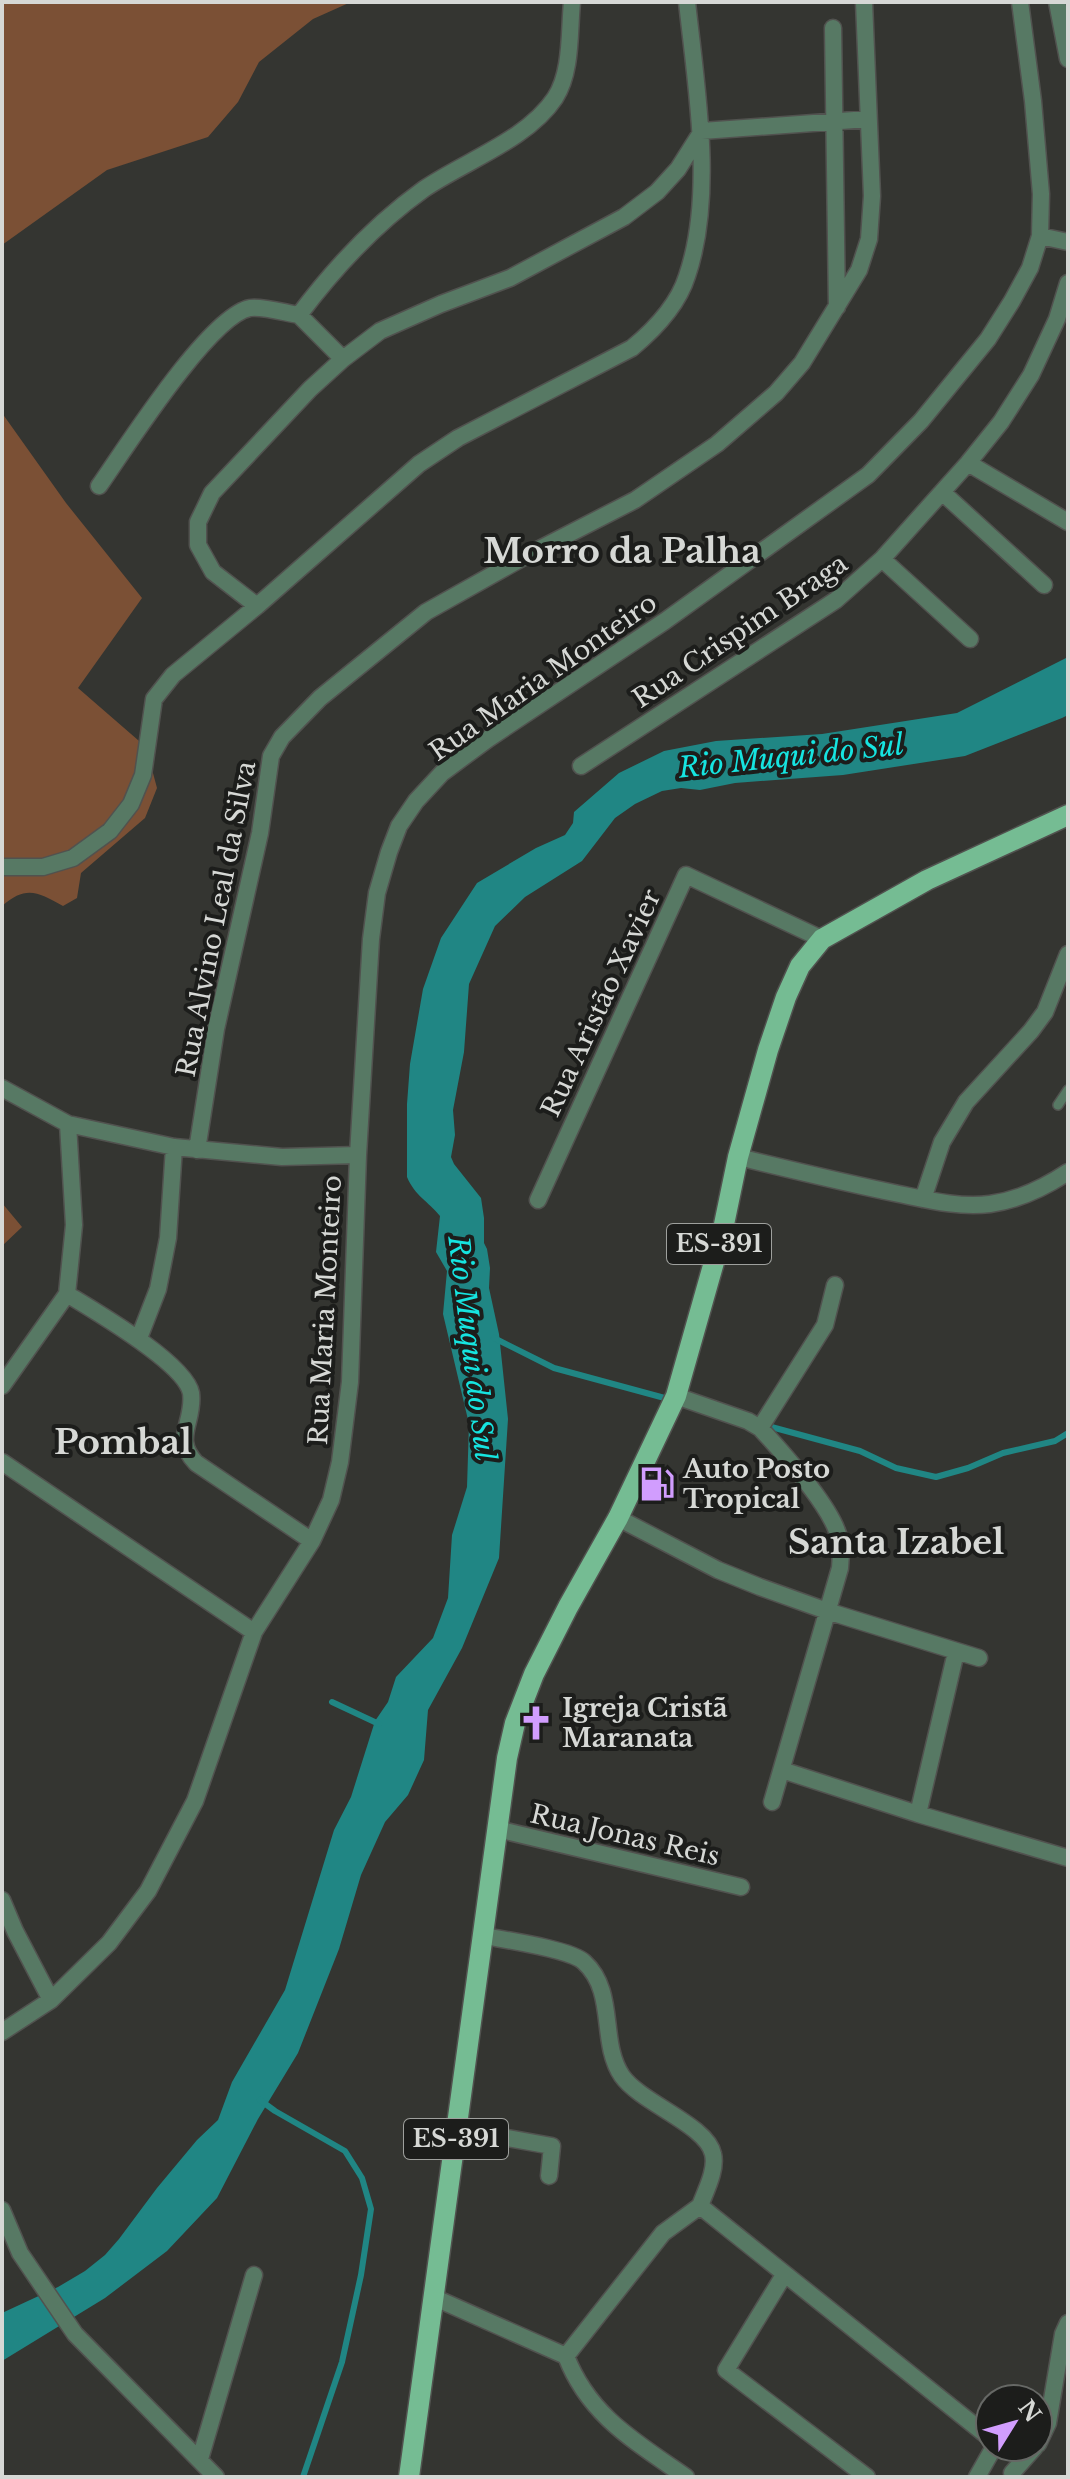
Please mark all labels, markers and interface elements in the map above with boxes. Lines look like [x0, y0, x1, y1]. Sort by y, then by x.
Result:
district label: Morro da Palha [483, 530, 761, 572]
street label: Rua Crispim Braga [627, 547, 854, 715]
street label: Rua Maria Monteiro [423, 586, 663, 768]
water label: Rio Muqui do Sul [676, 727, 906, 786]
street label: Rua Alvino Leal da Silva [170, 758, 262, 1080]
street label: Rua Aristão Xavier [534, 884, 668, 1122]
street label: Rua Maria Monteiro [302, 1174, 348, 1446]
road number: ES-391 [667, 1224, 771, 1264]
water label: Rio Muqui do Sul [440, 1233, 503, 1463]
district label: Pombal [54, 1421, 192, 1463]
place label: Auto Posto Tropical [682, 1453, 830, 1515]
fuel station icon: Auto Posto Tropical [638, 1465, 676, 1503]
district label: Santa Izabel [788, 1521, 1004, 1563]
place label: Igreja Cristã Maranata [562, 1692, 728, 1754]
church icon: Igreja Cristã Maranata [517, 1704, 555, 1742]
street label: Rua Jonas Reis [527, 1798, 723, 1872]
road number: ES-391 [404, 2119, 508, 2159]
north arrow [974, 2383, 1054, 2463]
text: N [1013, 2395, 1047, 2428]

